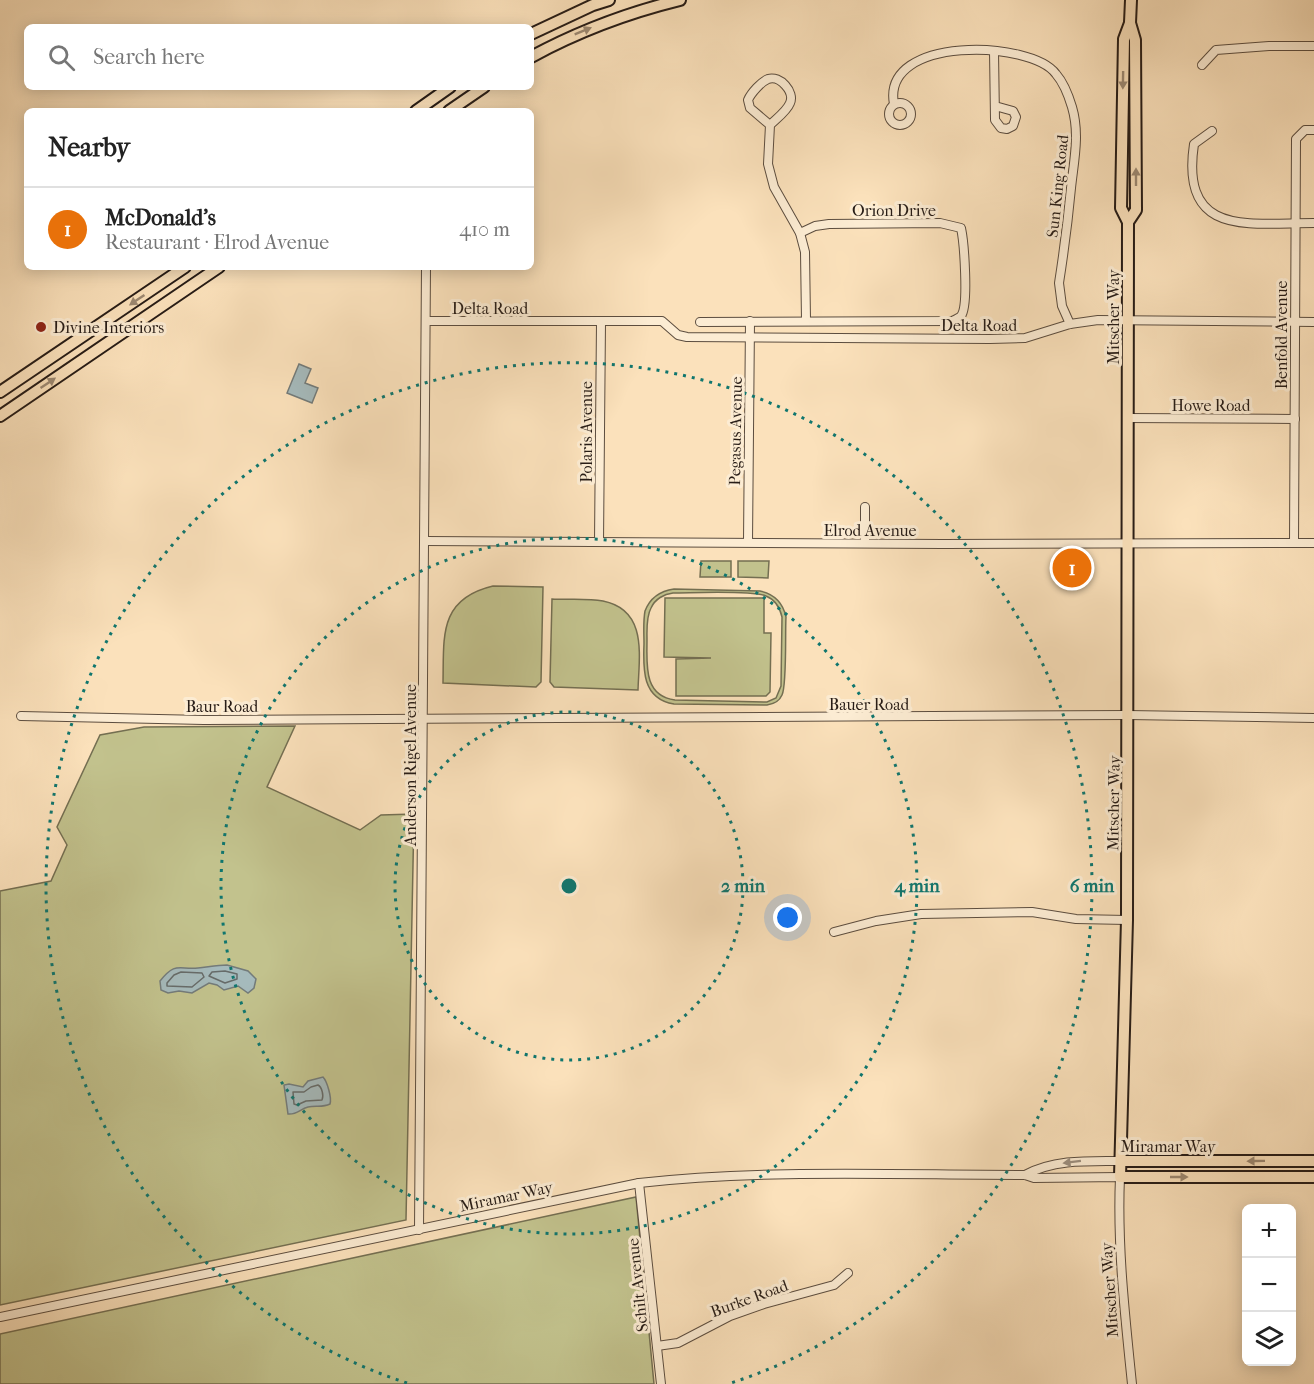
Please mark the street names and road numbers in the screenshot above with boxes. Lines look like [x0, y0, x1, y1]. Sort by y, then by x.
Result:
street label: Sun King Road [1043, 133, 1072, 238]
street label: Orion Drive [852, 201, 936, 220]
street label: Mitscher Way [1104, 269, 1123, 365]
street label: Benfold Avenue [1272, 281, 1291, 389]
street label: Delta Road [452, 299, 529, 318]
street label: Delta Road [941, 316, 1018, 335]
street label: Pegasus Avenue [725, 376, 746, 486]
street label: Polaris Avenue [577, 381, 596, 483]
street label: Howe Road [1172, 396, 1251, 415]
street label: Elrod Avenue [824, 521, 916, 540]
street label: Anderson Rigel Avenue [401, 684, 420, 847]
street label: Bauer Road [829, 695, 910, 714]
street label: Baur Road [186, 697, 259, 716]
street label: Mitscher Way [1103, 755, 1124, 851]
street label: Miramar Way [1121, 1137, 1216, 1156]
street label: Miramar Way [458, 1177, 555, 1216]
street label: Schilt Avenue [623, 1237, 652, 1333]
street label: Mitscher Way [1097, 1241, 1122, 1338]
street label: Burke Road [708, 1276, 791, 1321]

